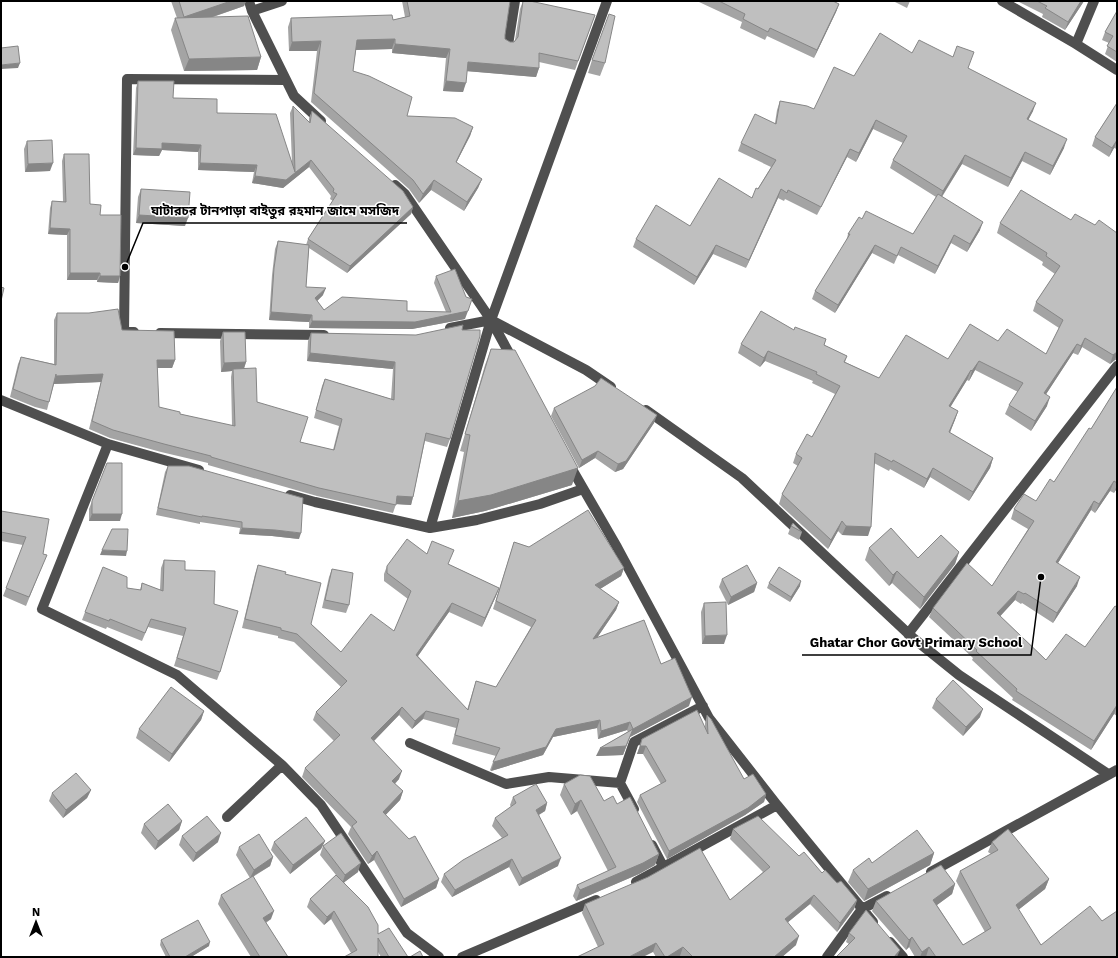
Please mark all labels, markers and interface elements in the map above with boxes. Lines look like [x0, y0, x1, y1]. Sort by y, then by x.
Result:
callout: ঘাটারচর টানপাড়া বাইতুর রহমান জামে মসজিদ [143, 198, 407, 223]
text: ঘাটারচর টানপাড়া বাইতুর রহমান জামে মসজিদ [150, 203, 400, 220]
callout: Ghatar Chor Govt Primary School [802, 630, 1031, 655]
text: Ghatar Chor Govt Primary School [810, 635, 1023, 650]
north arrow [16, 902, 56, 942]
text: N [32, 906, 40, 919]

